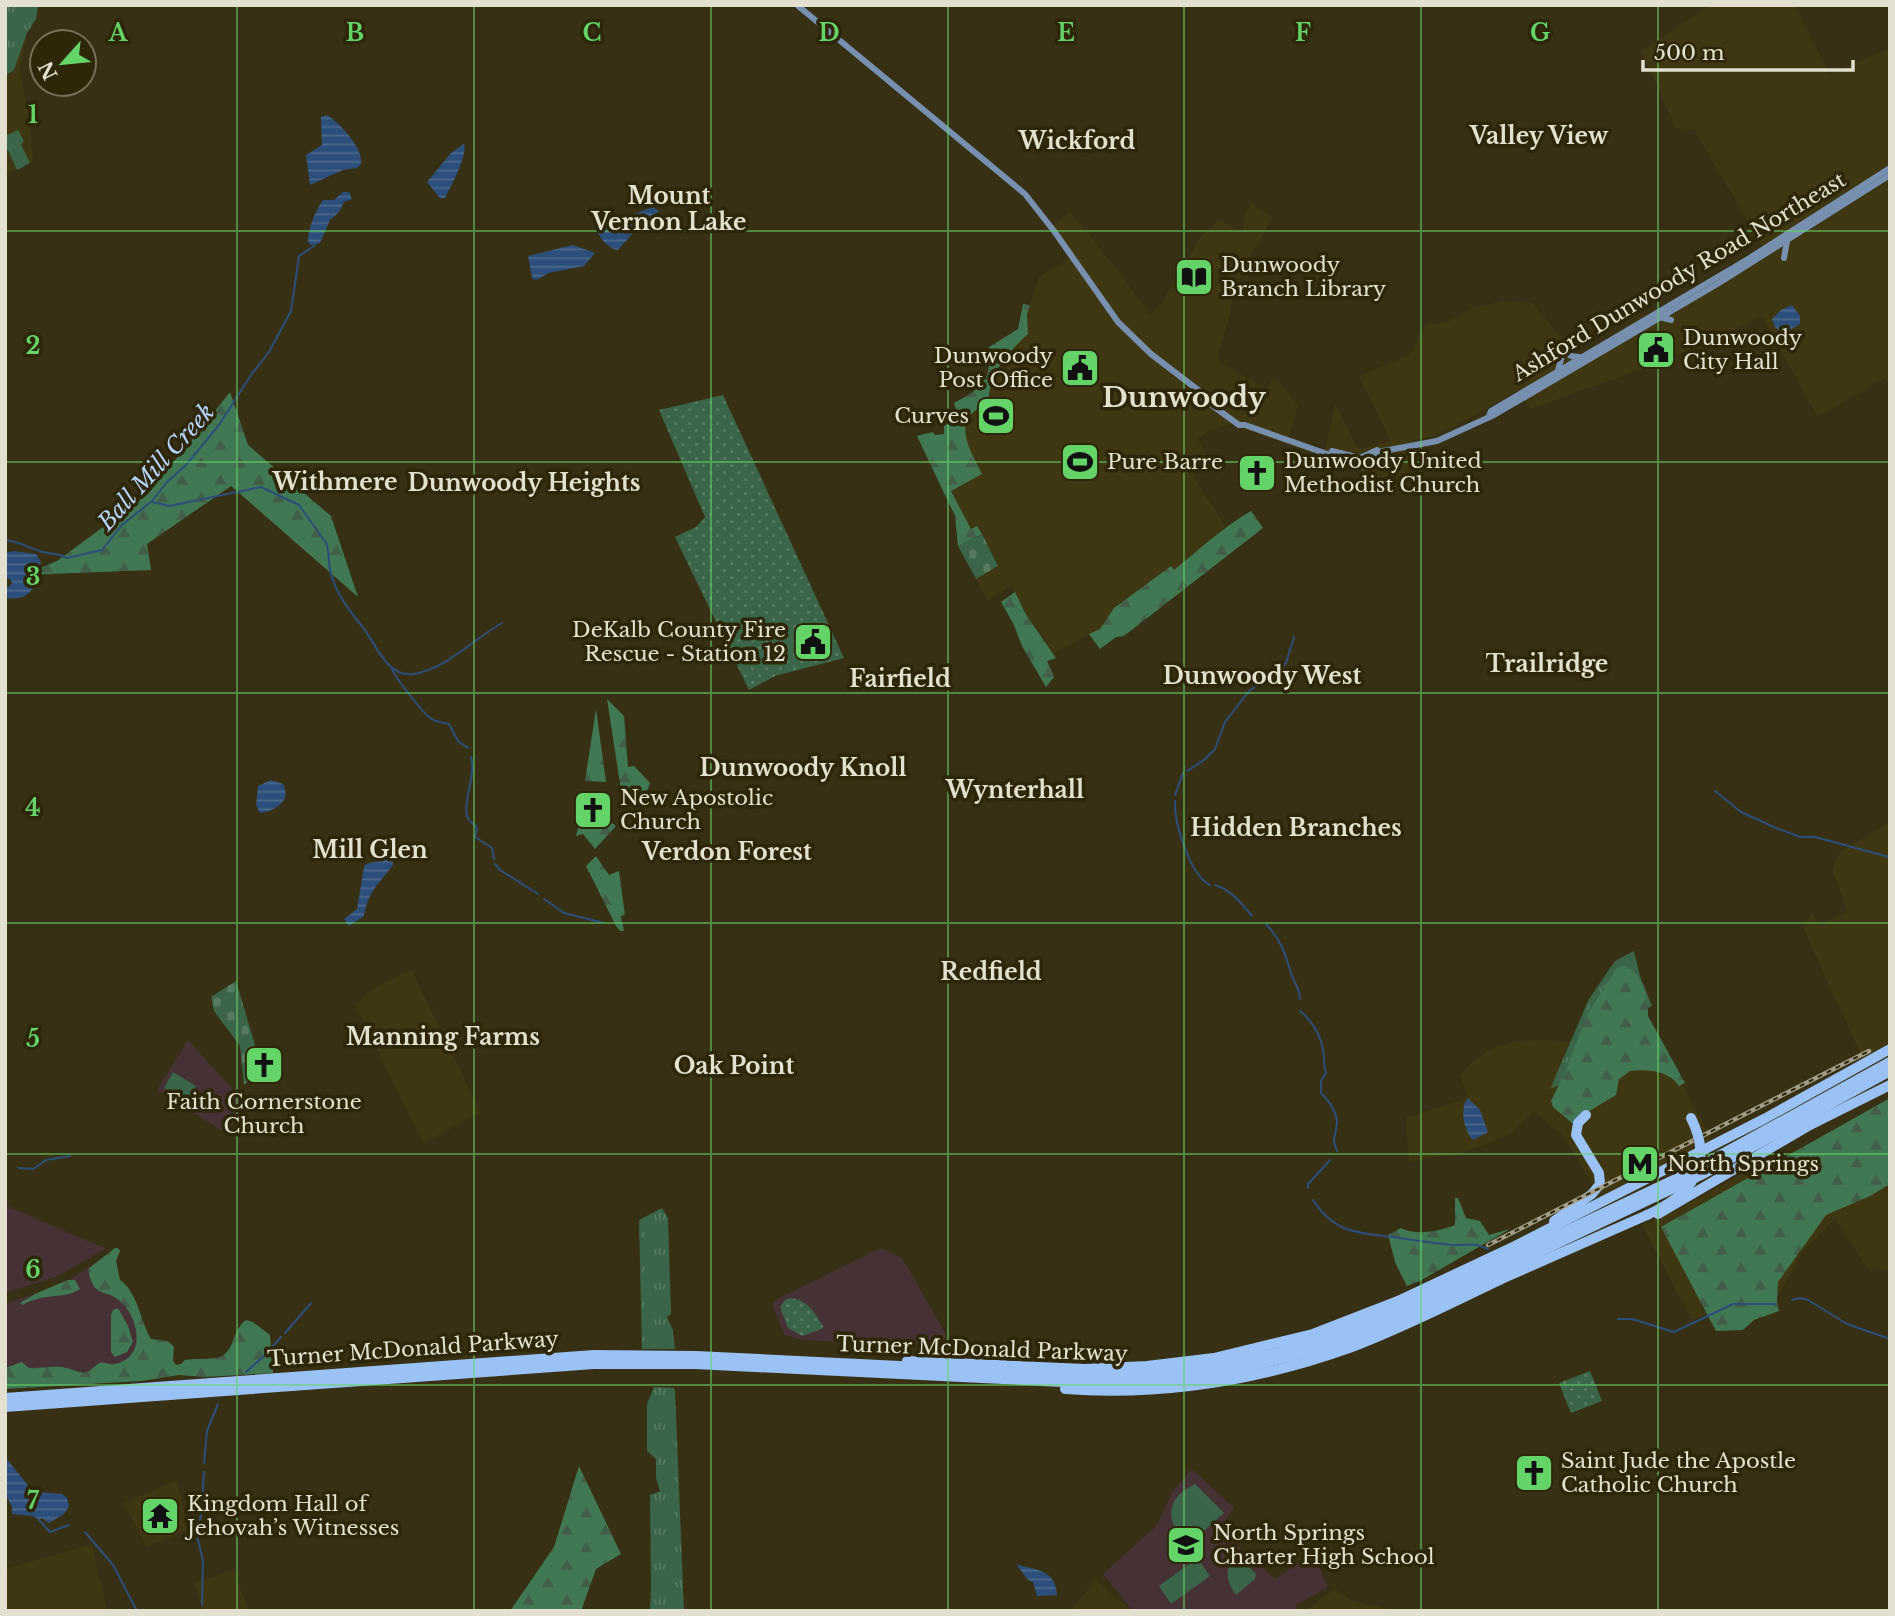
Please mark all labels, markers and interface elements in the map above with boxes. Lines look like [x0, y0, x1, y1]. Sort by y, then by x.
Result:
text: A [108, 19, 129, 47]
text: B [346, 19, 364, 47]
text: C [583, 19, 601, 47]
text: D [818, 19, 840, 47]
text: E [1057, 19, 1075, 47]
text: F [1295, 19, 1311, 47]
text: G [1530, 19, 1550, 47]
north arrow [28, 28, 98, 98]
scale bar [1643, 28, 1853, 72]
text: 500 m [1654, 40, 1725, 66]
text: N [34, 57, 63, 84]
text: 1 [28, 101, 38, 129]
district label: Valley View [1469, 122, 1609, 150]
district label: Wickford [1018, 127, 1135, 155]
street label: Ashford Dunwoody Road Northeast [1507, 167, 1850, 388]
district label: Mount Vernon Lake [591, 182, 746, 236]
place label: Dunwoody Branch Library [1221, 252, 1387, 302]
library icon: Dunwoody Branch Library [1173, 256, 1215, 298]
place label: Dunwoody City Hall [1683, 325, 1803, 375]
public building icon: Dunwoody City Hall [1635, 329, 1677, 371]
text: 2 [26, 332, 40, 360]
place label: Dunwoody Post Office [934, 343, 1054, 393]
public building icon: Dunwoody Post Office [1059, 347, 1101, 389]
district label: Dunwoody [1102, 380, 1267, 415]
sports icon: Curves [975, 395, 1017, 437]
water label: Ball Mill Creek [91, 398, 220, 537]
place label: Curves [894, 403, 969, 429]
sports icon: Pure Barre [1059, 441, 1101, 483]
place label: Dunwoody United Methodist Church [1284, 448, 1482, 498]
place label: Pure Barre [1107, 449, 1223, 475]
church icon: Dunwoody United Methodist Church [1236, 452, 1278, 494]
district label: Withmere [271, 468, 398, 496]
district label: Dunwoody Heights [408, 469, 640, 497]
text: 3 [26, 563, 40, 591]
place label: DeKalb County Fire Rescue - Station 12 [572, 617, 786, 667]
public building icon: DeKalb County Fire Rescue - Station 12 [792, 621, 834, 663]
district label: Trailridge [1486, 650, 1608, 678]
district label: Dunwoody West [1163, 662, 1361, 690]
district label: Fairfield [849, 665, 951, 693]
district label: Dunwoody Knoll [699, 754, 907, 782]
district label: Wynterhall [945, 776, 1084, 804]
place label: New Apostolic Church [620, 785, 773, 835]
church icon: New Apostolic Church [572, 789, 614, 831]
text: 4 [25, 794, 41, 822]
district label: Hidden Branches [1190, 814, 1402, 842]
district label: Mill Glen [312, 836, 428, 864]
district label: Verdon Forest [641, 838, 812, 866]
district label: Redfield [940, 958, 1042, 986]
district label: Manning Farms [346, 1023, 540, 1051]
text: 5 [26, 1025, 40, 1053]
church icon: Faith Cornerstone Church [243, 1044, 285, 1086]
district label: Oak Point [674, 1052, 795, 1080]
place label: Faith Cornerstone Church [166, 1089, 362, 1139]
metro station icon: North Springs [1619, 1143, 1661, 1185]
place label: North Springs [1667, 1151, 1819, 1177]
text: 6 [25, 1256, 41, 1284]
street label: Turner McDonald Parkway [267, 1326, 560, 1372]
street label: Turner McDonald Parkway [836, 1331, 1129, 1367]
place label: Saint Jude the Apostle Catholic Church [1561, 1448, 1796, 1498]
church icon: Saint Jude the Apostle Catholic Church [1513, 1452, 1555, 1494]
text: 7 [27, 1487, 40, 1515]
place label: Kingdom Hall of Jehovah’s Witnesses [184, 1491, 399, 1541]
temple icon: Kingdom Hall of Jehovah’s Witnesses [139, 1495, 181, 1537]
place label: North Springs Charter High School [1213, 1520, 1435, 1570]
school or university icon: North Springs Charter High School [1165, 1524, 1207, 1566]

